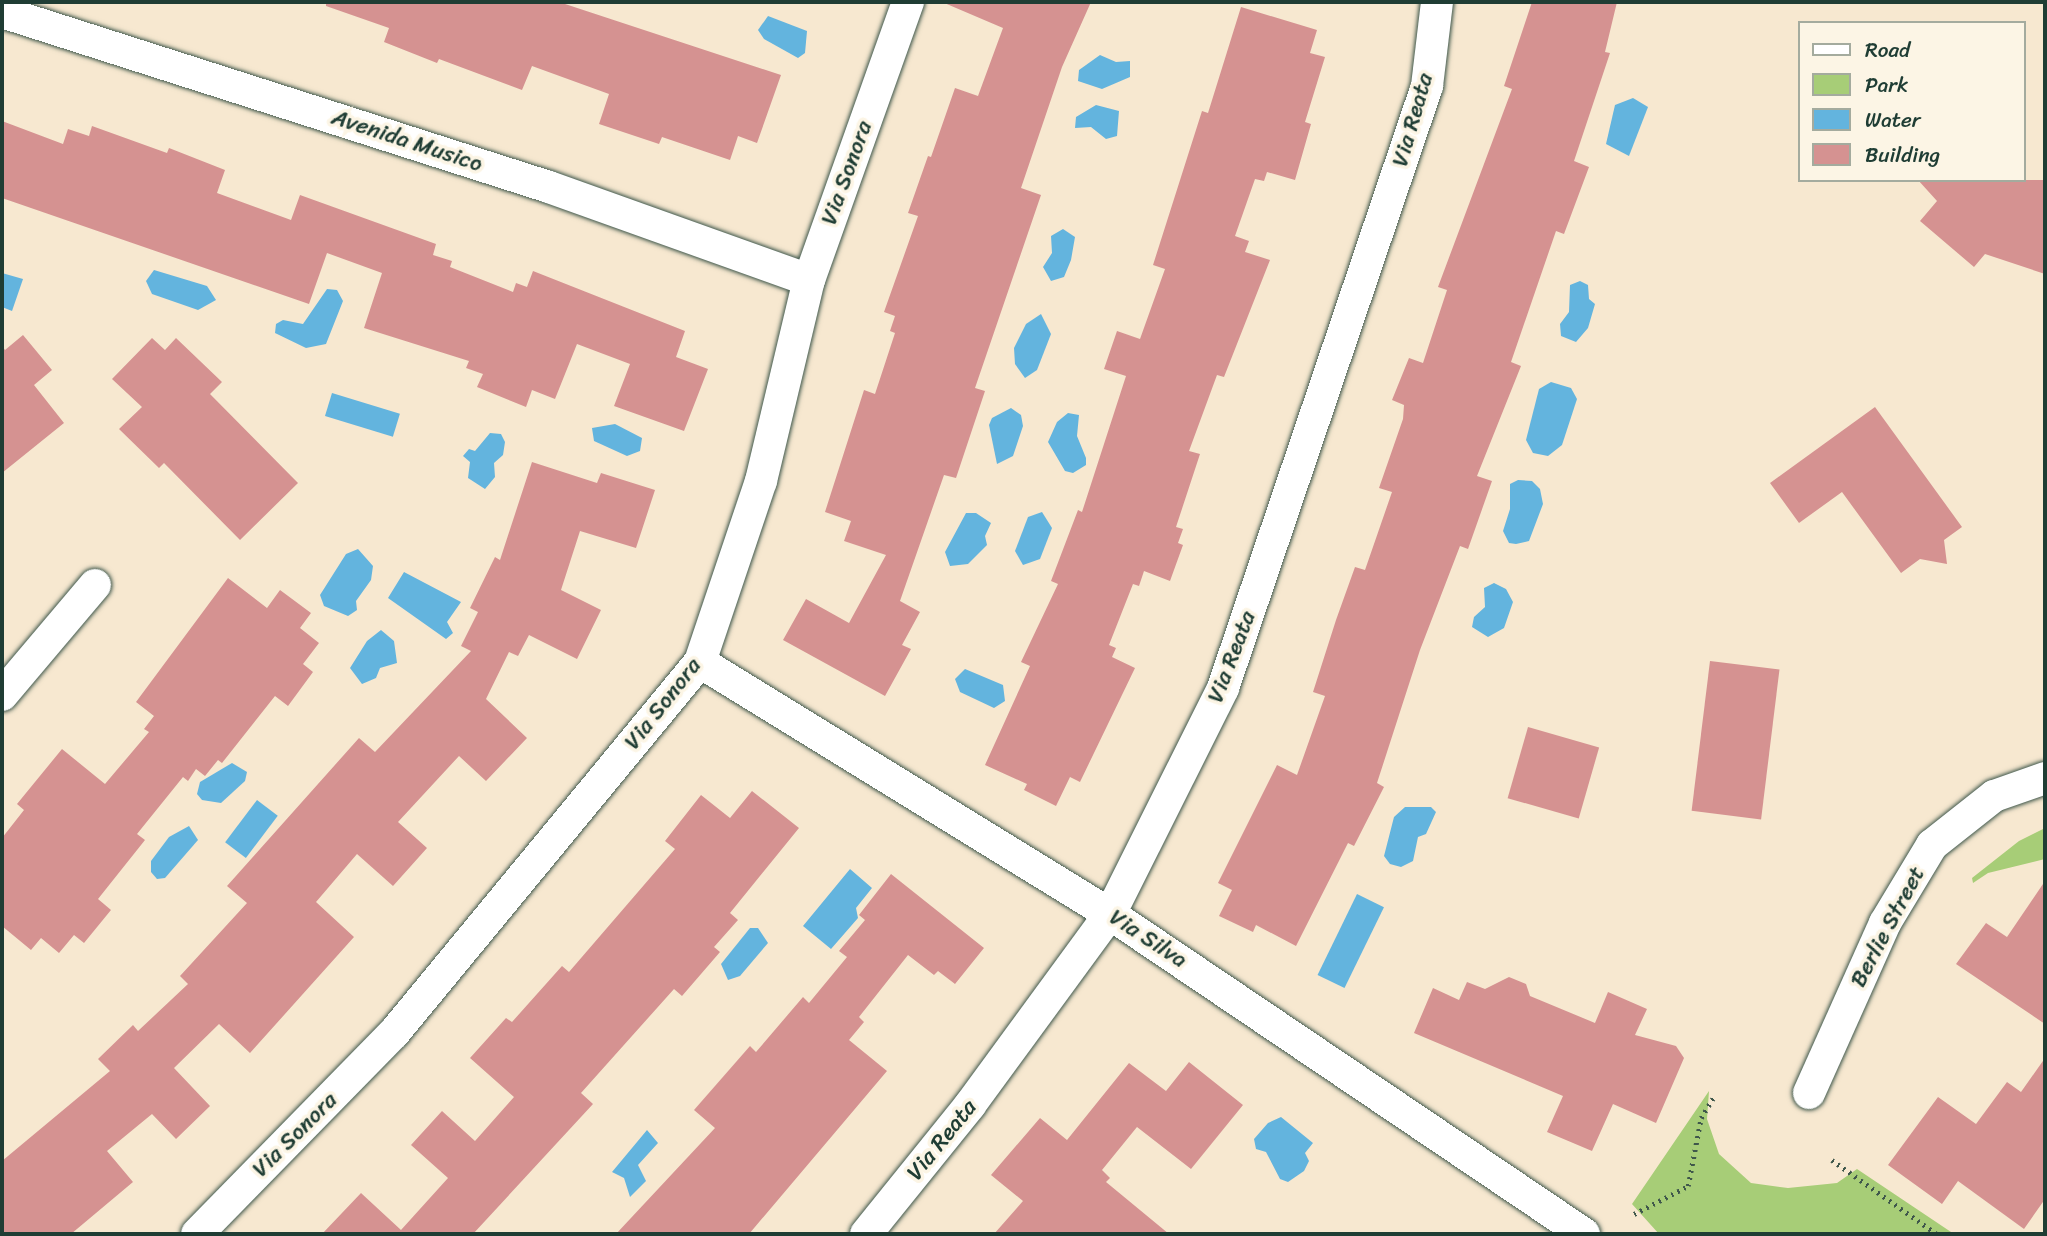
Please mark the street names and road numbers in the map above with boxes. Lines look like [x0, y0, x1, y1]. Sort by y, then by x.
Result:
street label: Via Reata [1386, 70, 1440, 170]
street label: Avenida Musico [328, 104, 486, 178]
street label: Via Sonora [815, 117, 879, 229]
street label: Via Reata [1202, 607, 1262, 707]
street label: Via Sonora [619, 653, 707, 755]
street label: Berlie Street [1845, 862, 1931, 992]
street label: Via Silva [1104, 904, 1192, 974]
street label: Via Sonora [247, 1087, 343, 1183]
street label: Via Reata [901, 1094, 983, 1186]

